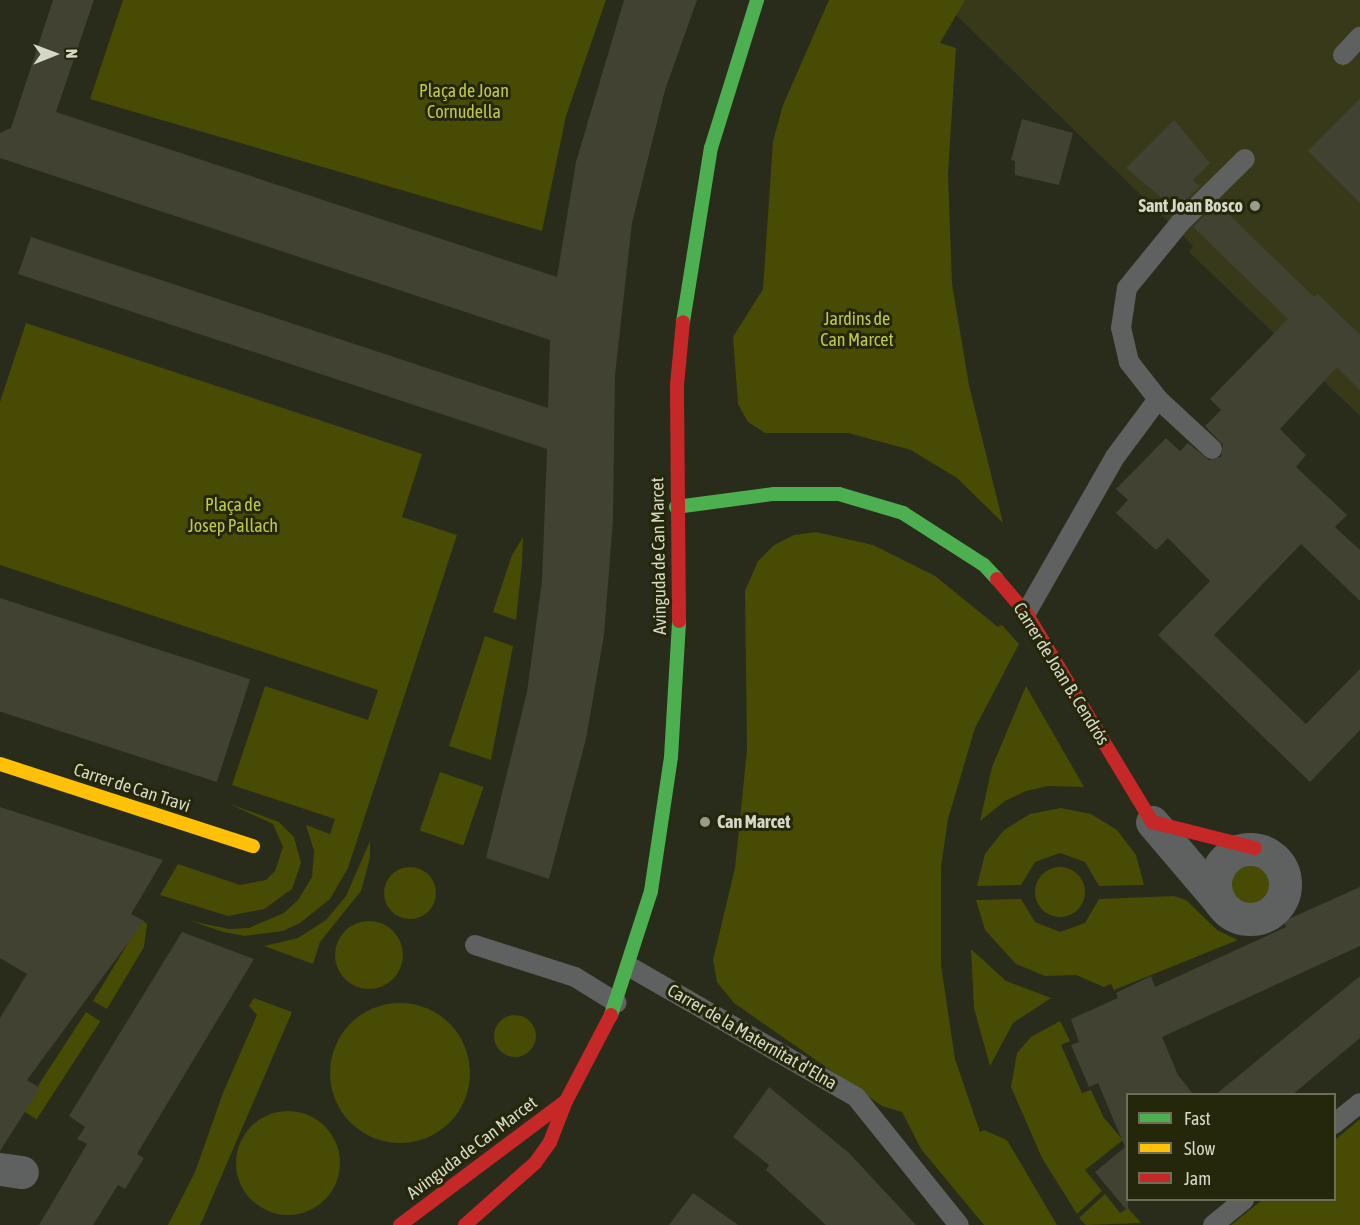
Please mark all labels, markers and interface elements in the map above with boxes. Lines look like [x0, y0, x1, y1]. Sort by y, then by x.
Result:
north arrow [24, 24, 84, 84]
text: N [63, 49, 81, 59]
park label: Plaça de Joan Cornudella [419, 81, 509, 124]
place label: Sant Joan Bosco [1138, 195, 1243, 217]
marker: Sant Joan Bosco [1248, 199, 1262, 213]
park label: Jardins de Can Marcet [820, 309, 894, 352]
street label: Avinguda de Can Marcet [647, 477, 671, 635]
park label: Plaça de Josep Pallach [188, 495, 278, 538]
street label: Carrer de Joan B. Cendrós [1008, 599, 1114, 749]
street label: Carrer de Can Travi [71, 759, 193, 817]
place label: Can Marcet [717, 811, 790, 833]
marker: Can Marcet [698, 815, 712, 829]
street label: Carrer de la Maternitat d'Elna [664, 980, 840, 1094]
street label: Avinguda de Can Marcet [403, 1092, 541, 1204]
legend [1126, 1093, 1336, 1201]
text: Fast [1184, 1108, 1211, 1129]
text: Slow [1184, 1138, 1215, 1159]
text: Jam [1184, 1168, 1211, 1189]

